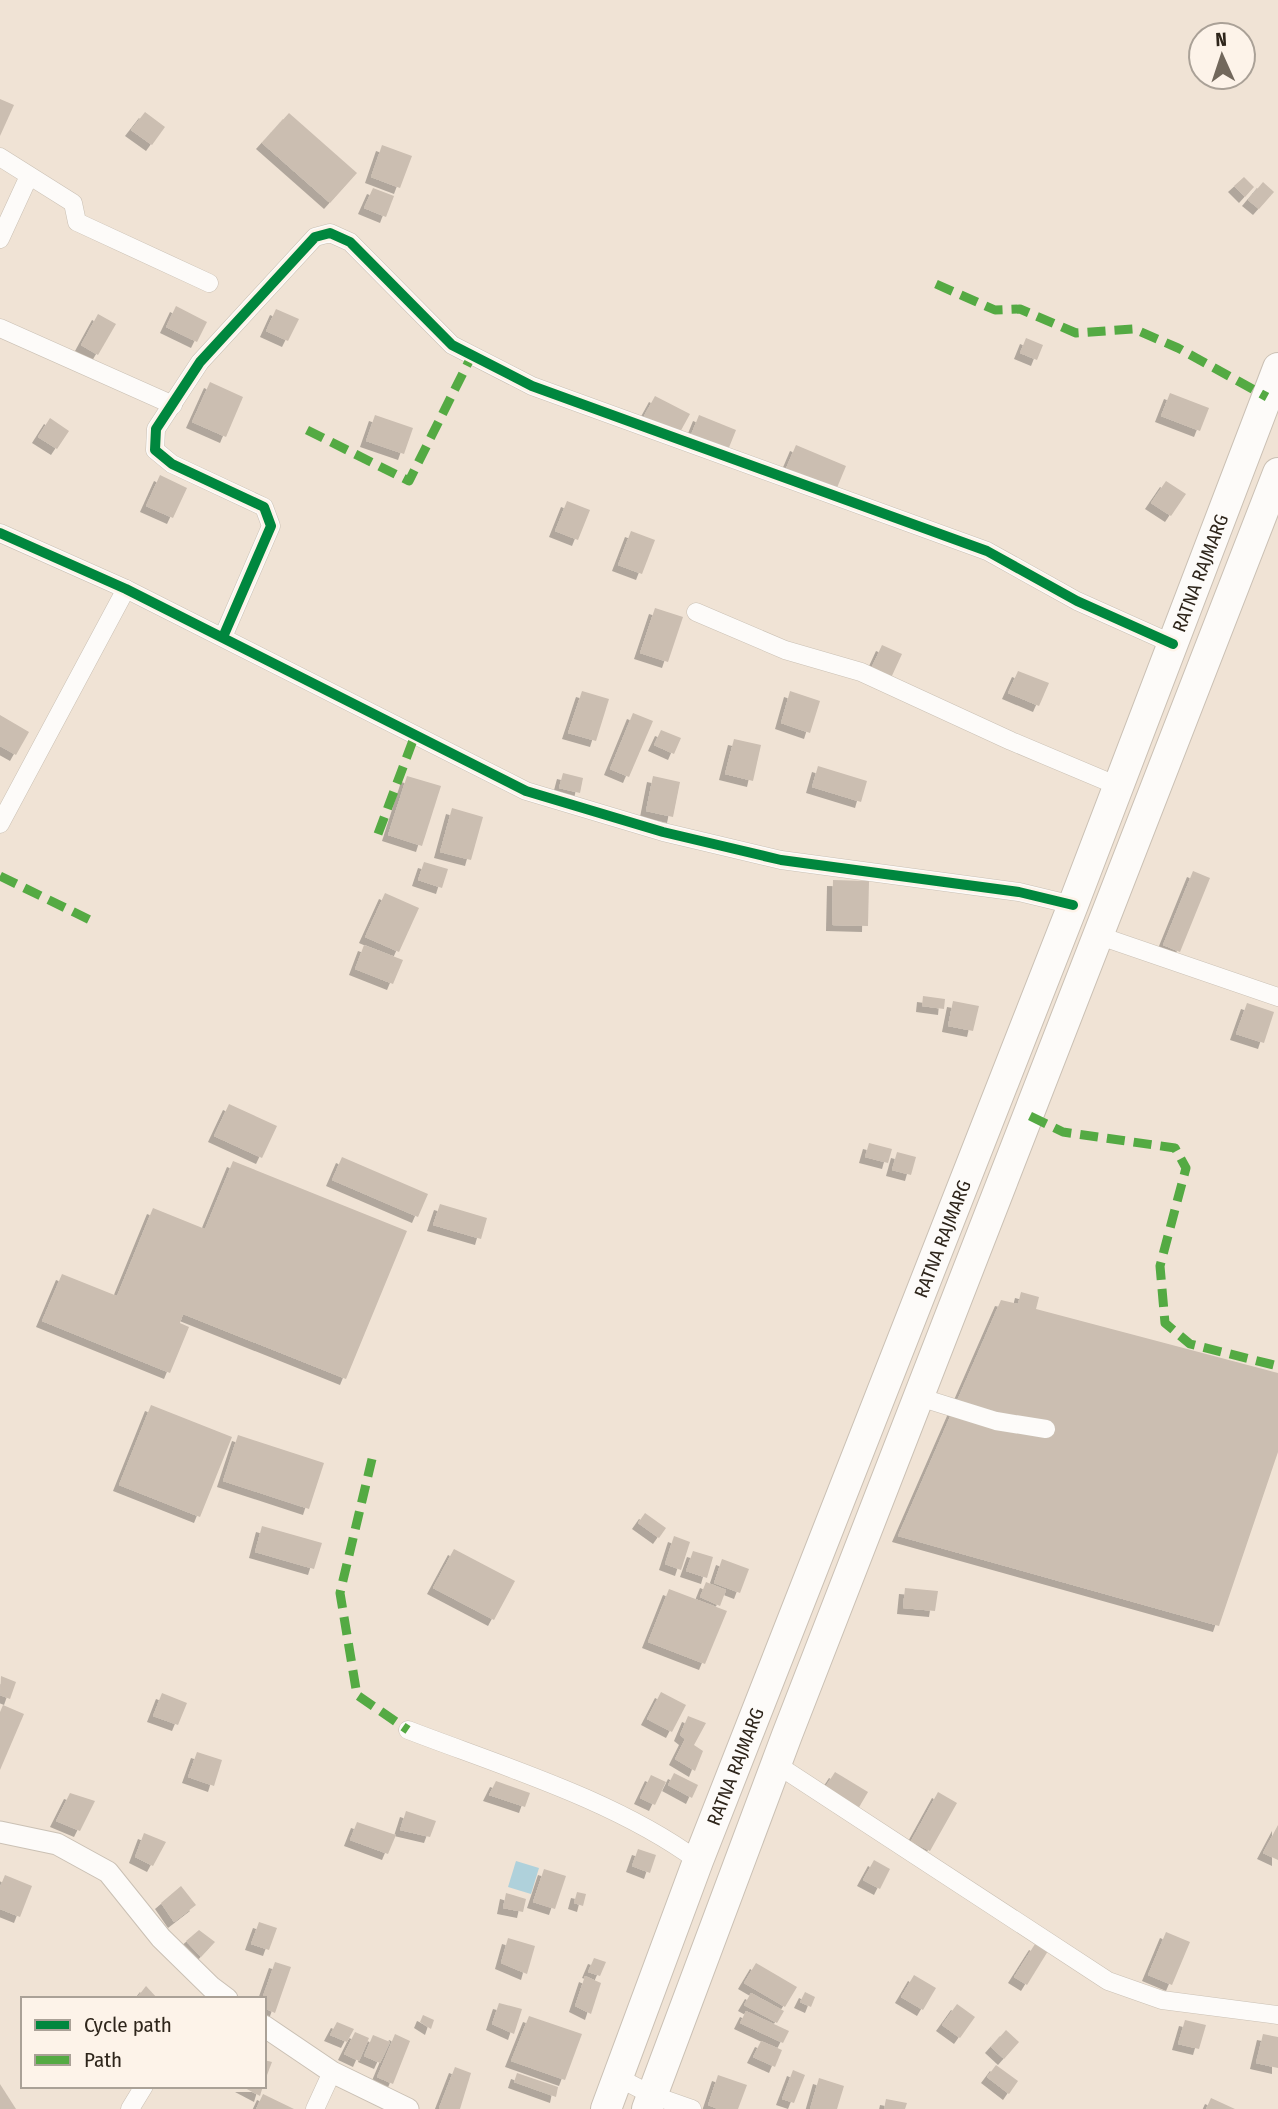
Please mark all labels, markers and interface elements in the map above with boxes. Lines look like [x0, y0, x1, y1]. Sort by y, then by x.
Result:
north arrow [1187, 21, 1257, 91]
text: N [1215, 28, 1227, 51]
street label: RATNA RAJMARG [1167, 511, 1233, 635]
street label: RATNA RAJMARG [909, 1177, 976, 1301]
street label: RATNA RAJMARG [702, 1705, 769, 1829]
legend [21, 1997, 266, 2088]
text: Cycle path [84, 2012, 172, 2038]
text: Path [84, 2047, 122, 2073]

